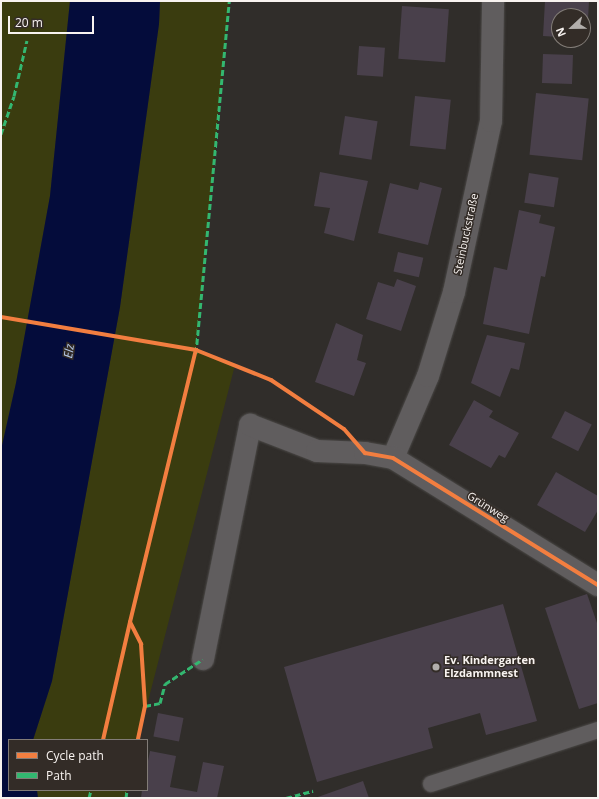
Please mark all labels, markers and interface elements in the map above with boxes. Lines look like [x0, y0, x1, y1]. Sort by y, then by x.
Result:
scale bar [10, 8, 96, 34]
north arrow [551, 8, 591, 48]
text: 20 m [15, 14, 43, 31]
text: N [552, 25, 569, 39]
street label: Steinbuckstraße [451, 192, 481, 276]
water label: Elz [61, 343, 77, 359]
street label: Grünweg [465, 489, 511, 525]
place label: Ev. Kindergarten Elzdammnest [444, 654, 535, 680]
marker: Ev. Kindergarten Elzdammnest [431, 662, 441, 672]
legend [8, 739, 148, 791]
text: Cycle path [46, 747, 104, 764]
text: Path [46, 767, 72, 784]

